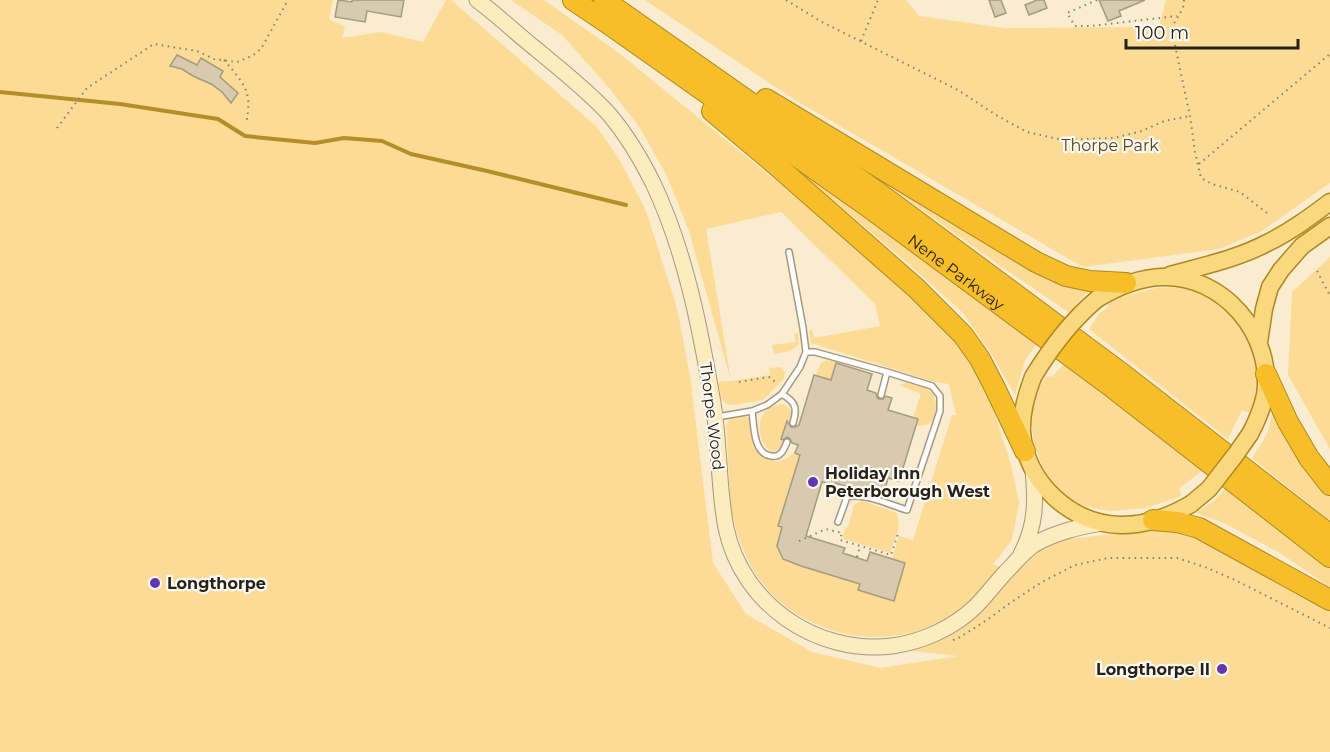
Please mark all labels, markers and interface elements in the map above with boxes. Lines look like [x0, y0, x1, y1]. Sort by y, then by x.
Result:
scale bar [1126, 12, 1298, 50]
text: 100 m [1135, 22, 1189, 44]
park label: Thorpe Park [1061, 136, 1159, 155]
street label: Nene Parkway [904, 230, 1008, 314]
street label: Thorpe Wood [696, 361, 728, 471]
place label: Holiday Inn Peterborough West [825, 464, 990, 501]
marker: Holiday Inn Peterborough West [806, 475, 820, 489]
place label: Longthorpe [167, 574, 266, 593]
marker: Longthorpe [148, 576, 162, 590]
place label: Longthorpe II [1096, 660, 1210, 679]
marker: Longthorpe II [1215, 662, 1229, 676]

